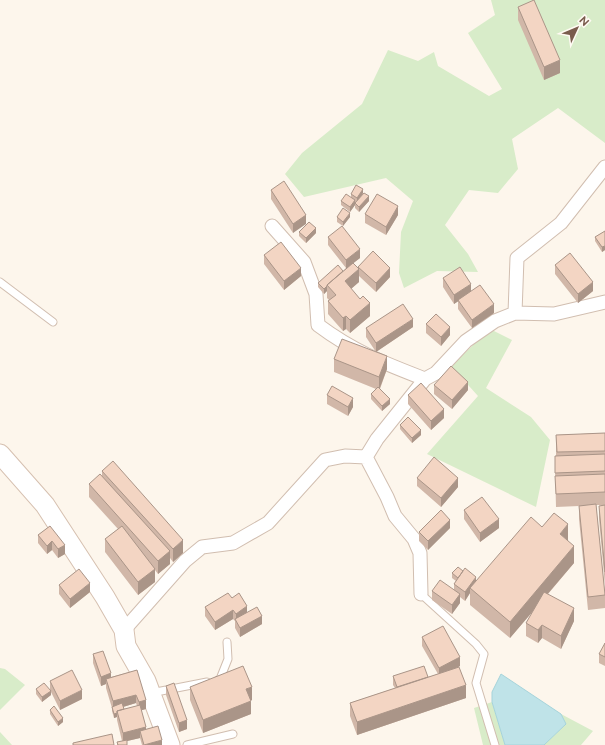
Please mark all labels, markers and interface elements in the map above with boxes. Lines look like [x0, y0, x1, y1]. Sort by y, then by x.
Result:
north arrow [557, 8, 597, 48]
text: N [576, 14, 591, 29]

